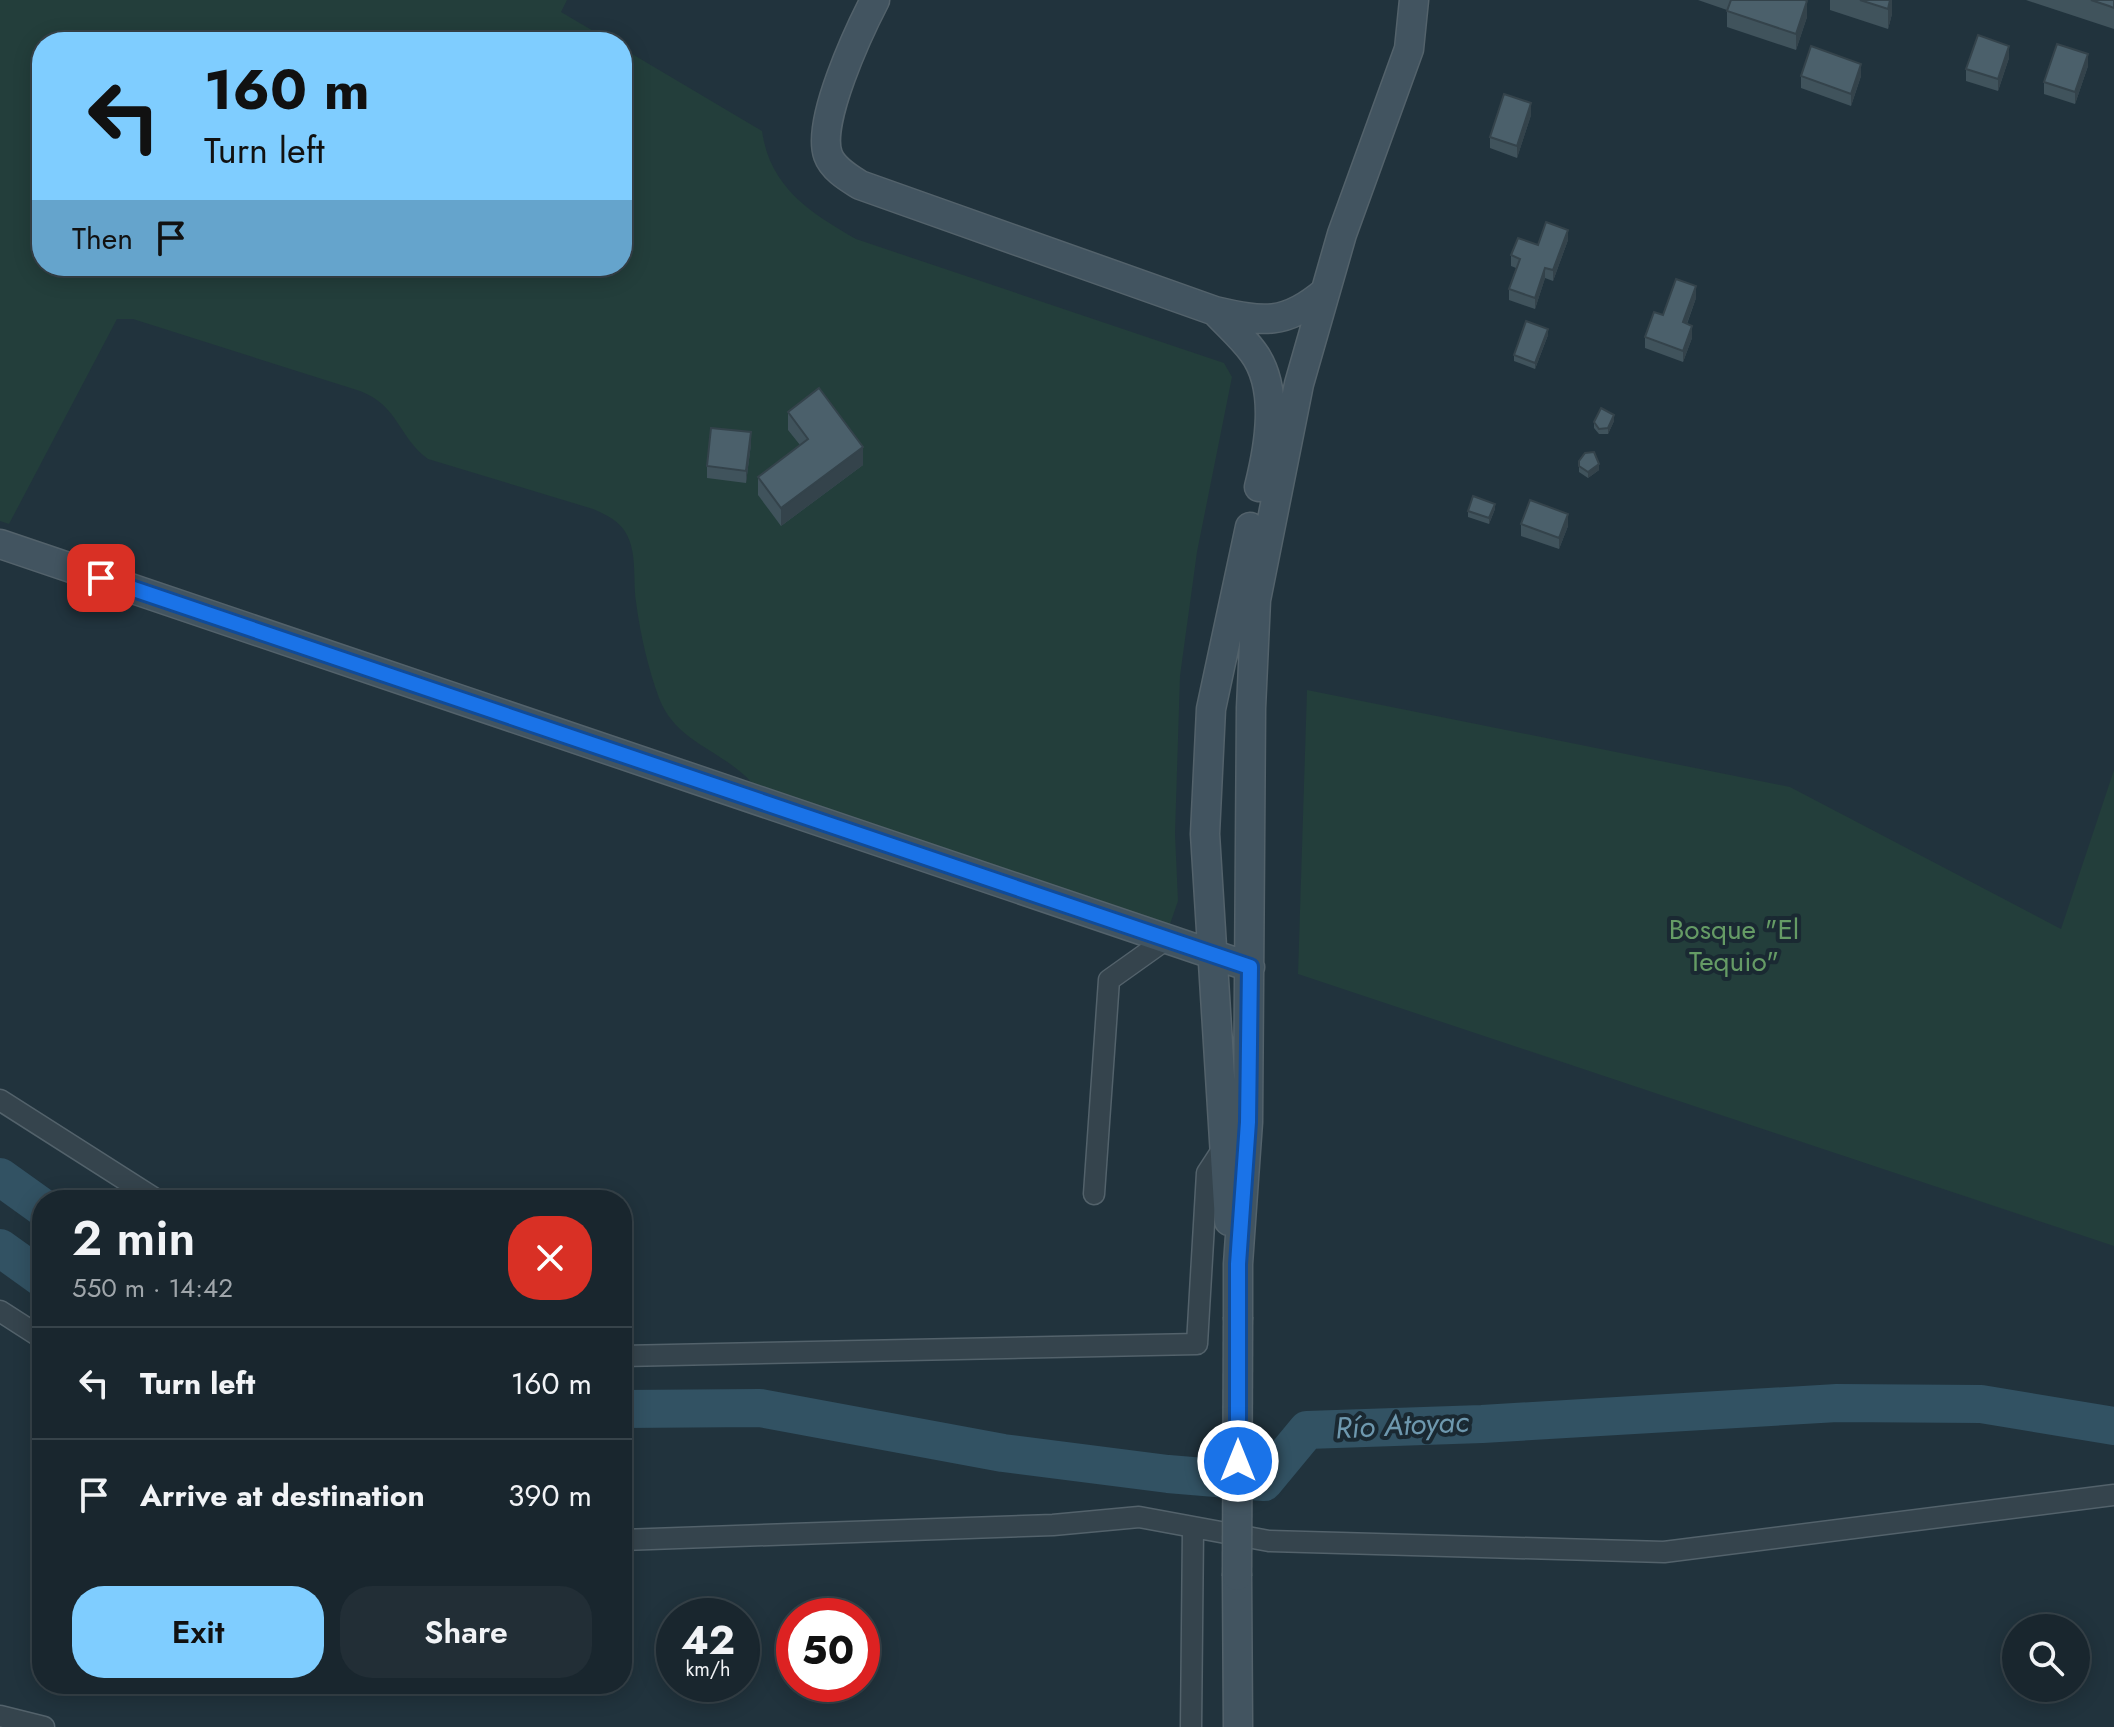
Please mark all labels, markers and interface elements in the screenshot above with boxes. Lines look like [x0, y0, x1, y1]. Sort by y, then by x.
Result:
text: 160 m [204, 49, 370, 130]
icon: left [72, 64, 176, 168]
text: Turn left [204, 124, 325, 176]
icon: arrive [149, 216, 193, 260]
text: Then [72, 217, 133, 260]
pin [67, 544, 135, 612]
icon: arrive [79, 556, 123, 600]
park label: Bosque "El Tequio" [1669, 909, 1799, 982]
text: 2 min [72, 1204, 195, 1273]
button: close [508, 1216, 592, 1300]
text: 550 m · 14:42 [72, 1269, 233, 1307]
icon: left [72, 1361, 116, 1405]
text: Turn left [140, 1362, 255, 1405]
text: 160 m [511, 1362, 592, 1405]
water label: Río Atoyac [1334, 1400, 1470, 1449]
position arrow [1196, 1419, 1280, 1503]
icon: arrive [72, 1473, 116, 1517]
text: Arrive at destination [140, 1474, 425, 1517]
text: 390 m [508, 1474, 592, 1517]
button: Exit [72, 1586, 324, 1678]
button: Share [340, 1586, 592, 1678]
speed limit sign: 50 [776, 1598, 880, 1702]
text: 42 [681, 1611, 735, 1669]
map controls [2002, 1614, 2090, 1702]
button: search [2002, 1614, 2090, 1702]
text: km/h [685, 1655, 731, 1684]

